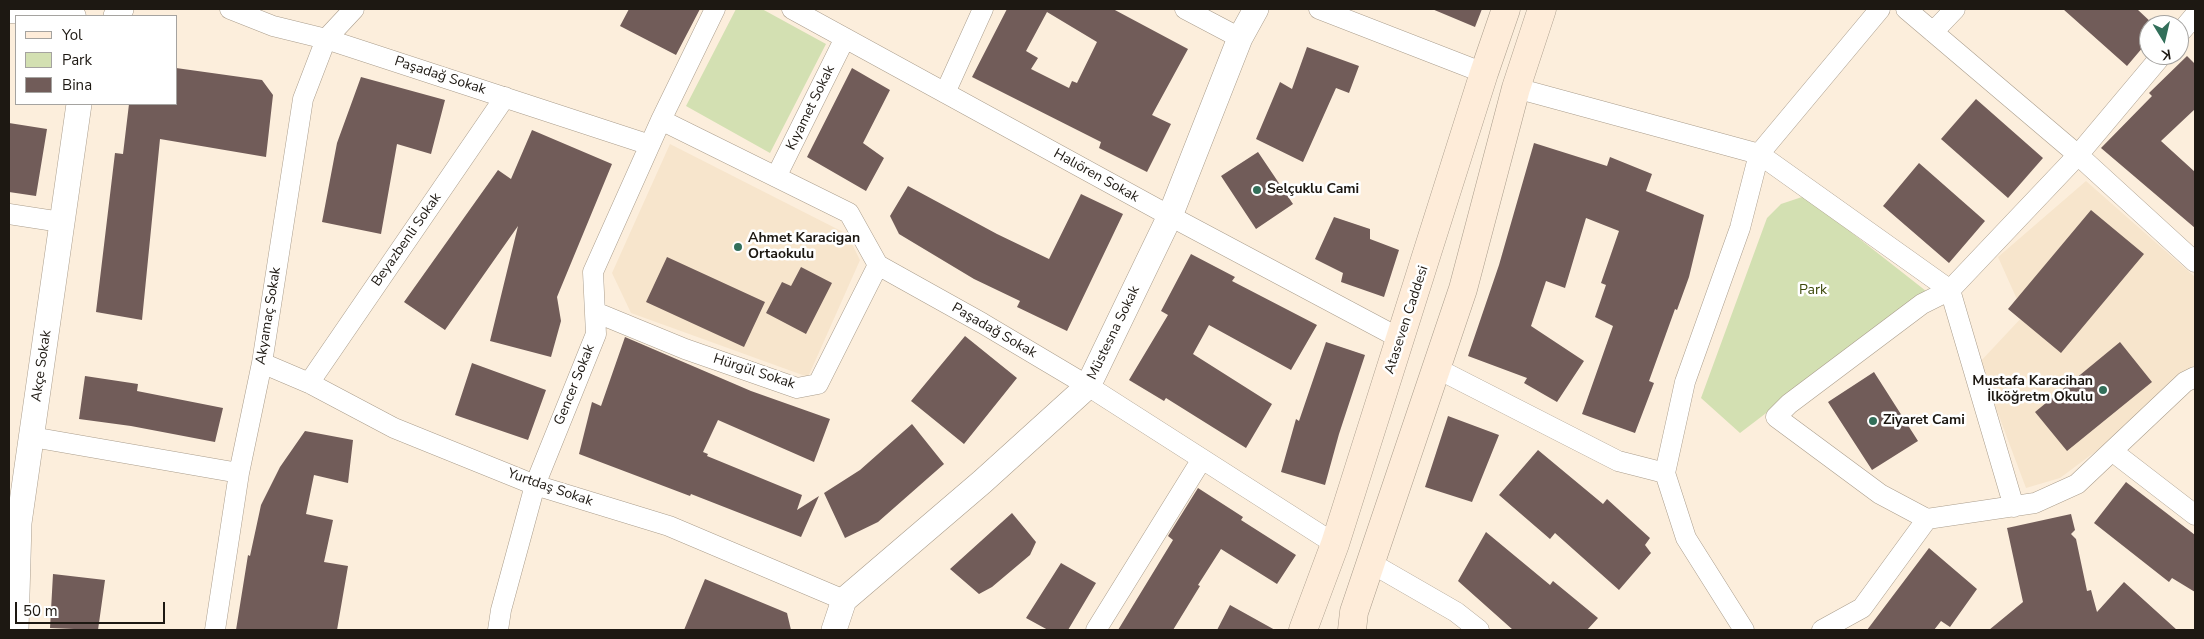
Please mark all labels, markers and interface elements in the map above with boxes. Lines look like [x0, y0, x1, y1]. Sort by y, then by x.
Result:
legend [15, 15, 178, 105]
north arrow [2139, 15, 2189, 65]
text: Yol [62, 25, 83, 45]
text: K [2160, 44, 2172, 64]
text: Park [62, 50, 92, 70]
street label: Paşadağ Sokak [392, 53, 488, 99]
street label: Kıyamet Sokak [783, 63, 839, 153]
text: Bina [62, 75, 92, 95]
street label: Halıören Sokak [1050, 146, 1142, 206]
place label: Selçuklu Cami [1267, 182, 1359, 198]
marker: Selçuklu Cami [1251, 184, 1263, 196]
street label: Beyazbenli Sokak [369, 190, 445, 290]
place label: Ahmet Karacigan Ortaokulu [748, 231, 860, 264]
marker: Ahmet Karacigan Ortaokulu [732, 241, 744, 253]
street label: Ataseven Caddesi [1382, 264, 1432, 376]
street label: Akyamaç Sokak [253, 266, 285, 366]
street label: Müstesna Sokak [1084, 283, 1144, 383]
park label: Park [1799, 283, 1827, 299]
street label: Paşadağ Sokak [949, 300, 1039, 362]
street label: Akçe Sokak [29, 329, 55, 403]
street label: Gencer Sokak [551, 342, 599, 428]
street label: Hürgül Sokak [711, 351, 797, 393]
place label: Mustafa Karacihan İlköğretm Okulu [1972, 374, 2093, 407]
marker: Mustafa Karacihan İlköğretm Okulu [2097, 384, 2109, 396]
place label: Ziyaret Cami [1883, 413, 1965, 429]
marker: Ziyaret Cami [1867, 415, 1879, 427]
street label: Yurtdaş Sokak [505, 466, 595, 510]
scale bar [18, 592, 168, 624]
text: 50 m [23, 601, 58, 621]

